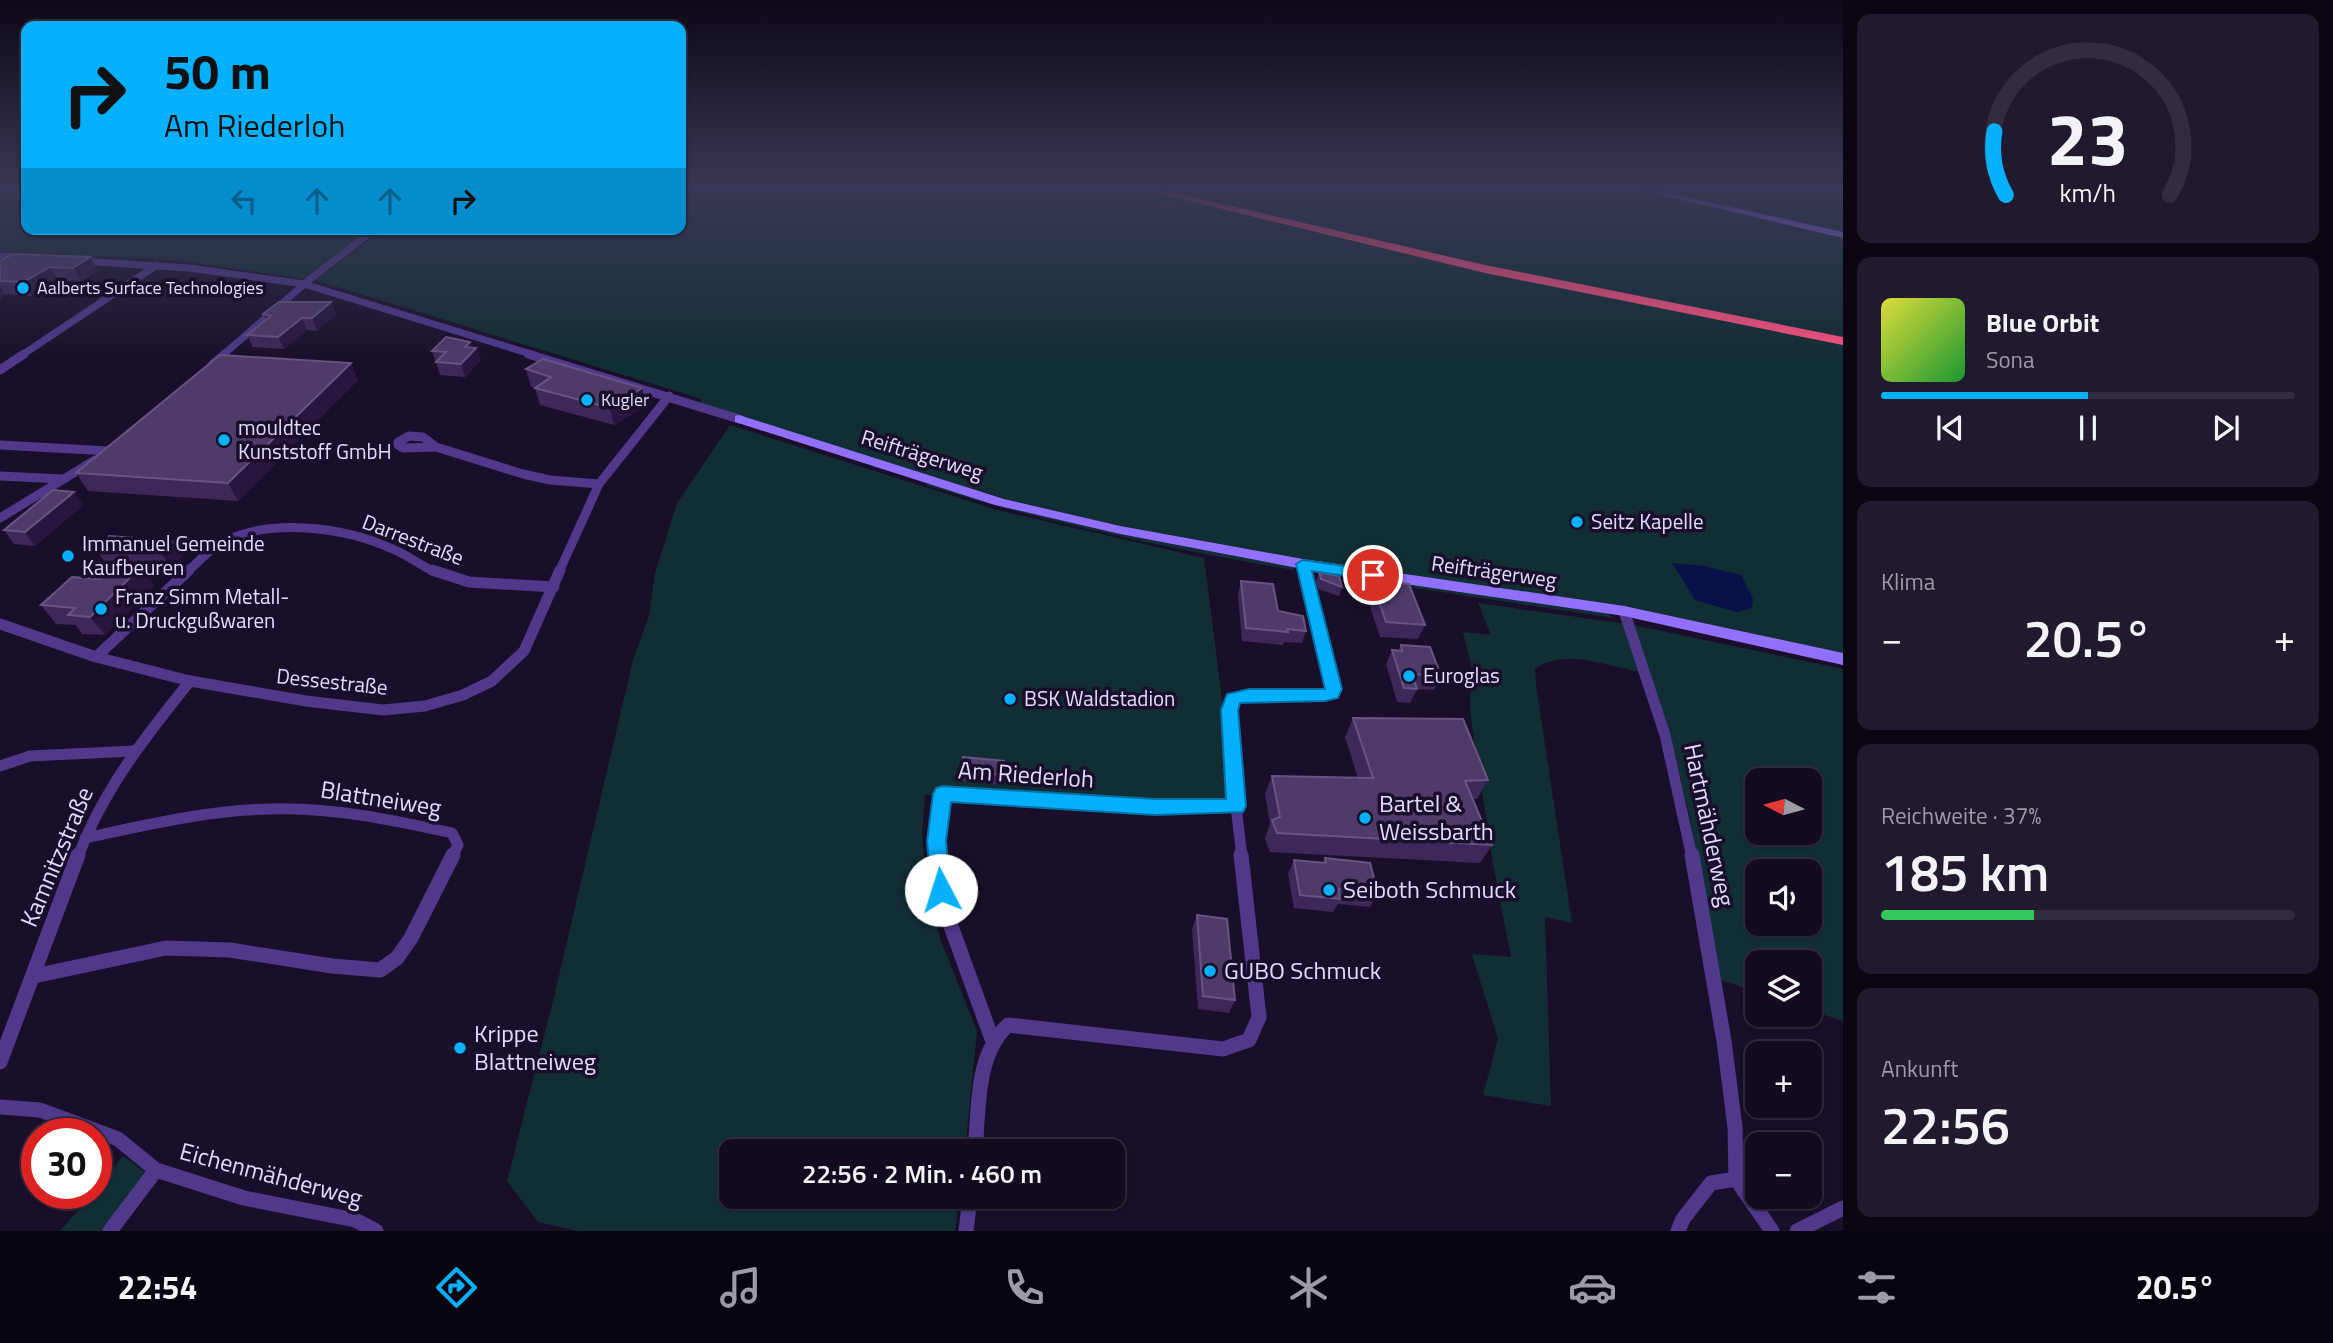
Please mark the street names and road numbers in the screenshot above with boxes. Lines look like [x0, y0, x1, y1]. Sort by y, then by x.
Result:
street label: Reifträgerweg [857, 420, 987, 488]
street label: Darrestraße [358, 505, 469, 573]
street label: Reifträgerweg [1430, 546, 1559, 596]
street label: Dessestraße [275, 659, 389, 703]
street label: Hartmähderweg [1675, 740, 1745, 910]
street label: Am Riederloh [957, 751, 1095, 797]
street label: Blattneiweg [318, 771, 444, 825]
street label: Kamnitzstraße [10, 781, 102, 932]
street label: Eichenmähderweg [176, 1132, 367, 1216]

